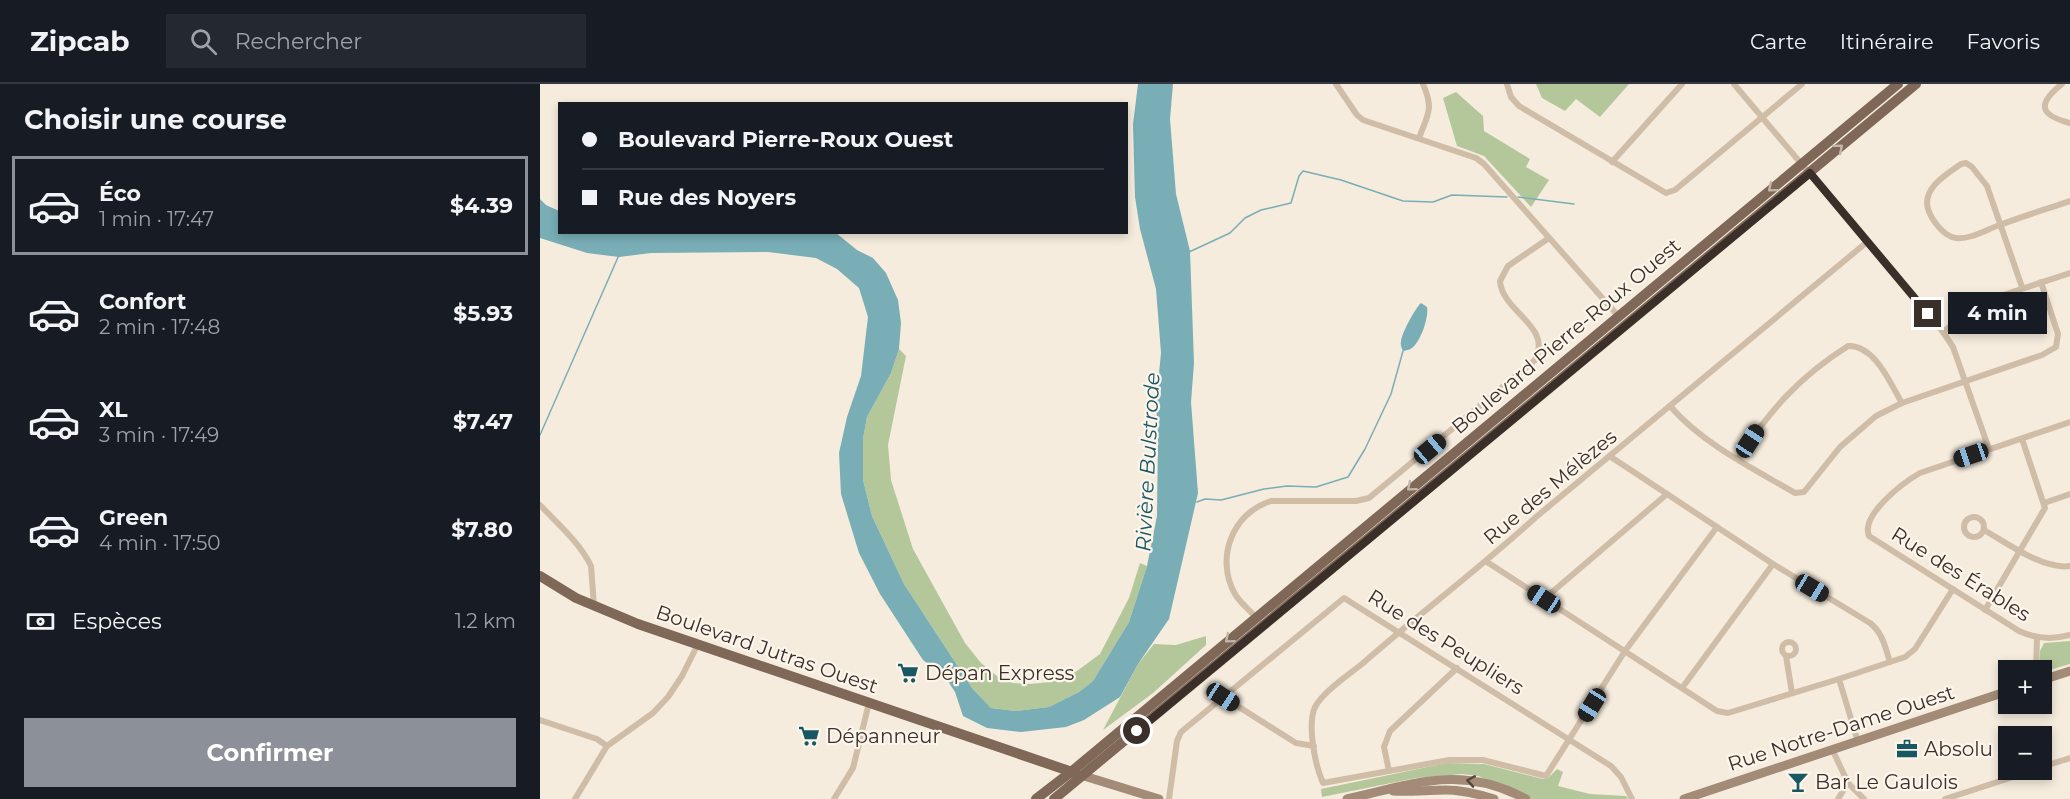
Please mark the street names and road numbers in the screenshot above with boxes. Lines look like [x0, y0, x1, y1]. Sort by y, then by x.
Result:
street label: Boulevard Pierre-Roux Ouest [1447, 233, 1685, 439]
street label: Rue des Mélèzes [1479, 424, 1622, 550]
street label: Rue des Érables [1887, 522, 2035, 626]
street label: Rue des Peupliers [1363, 584, 1529, 700]
street label: Boulevard Jutras Ouest [653, 600, 881, 698]
street label: Rue Notre-Dame Ouest [1725, 680, 1957, 776]

